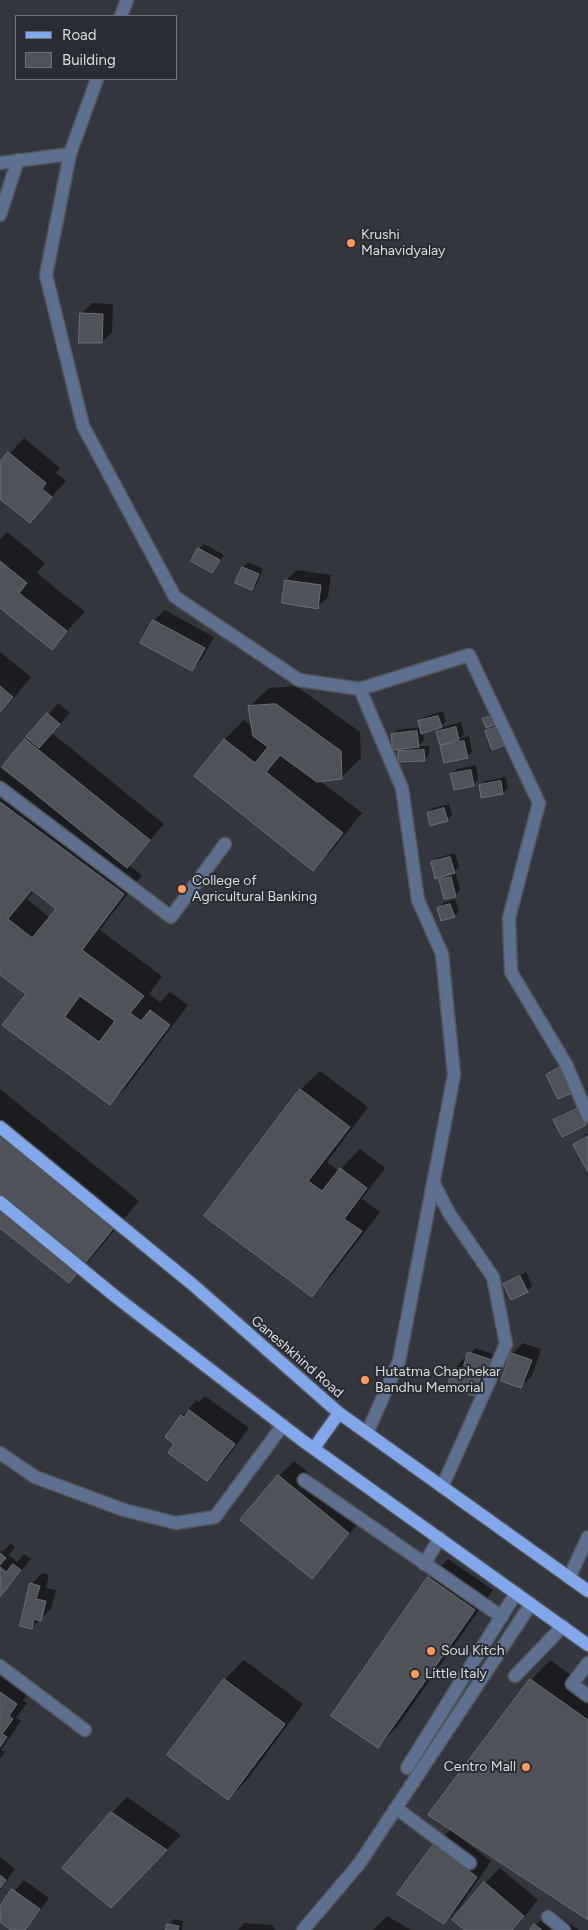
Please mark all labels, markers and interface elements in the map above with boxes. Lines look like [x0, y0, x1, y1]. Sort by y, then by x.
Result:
legend [15, 15, 178, 80]
text: Road [62, 26, 97, 44]
text: Building [62, 51, 116, 69]
place label: Krushi Mahavidyalay [361, 227, 445, 260]
marker: Krushi Mahavidyalay [345, 237, 357, 249]
place label: College of Agricultural Banking [192, 873, 317, 906]
marker: College of Agricultural Banking [176, 883, 188, 895]
street label: Ganeshkhind Road [247, 1312, 347, 1402]
place label: Hutatma Chaphekar Bandhu Memorial [375, 1364, 501, 1396]
marker: Hutatma Chaphekar Bandhu Memorial [359, 1374, 371, 1386]
place label: Soul Kitch [441, 1643, 504, 1659]
marker: Soul Kitch [425, 1645, 437, 1657]
place label: Little Italy [425, 1666, 487, 1682]
marker: Little Italy [409, 1668, 421, 1680]
place label: Centro Mall [444, 1759, 516, 1775]
marker: Centro Mall [520, 1761, 532, 1773]

